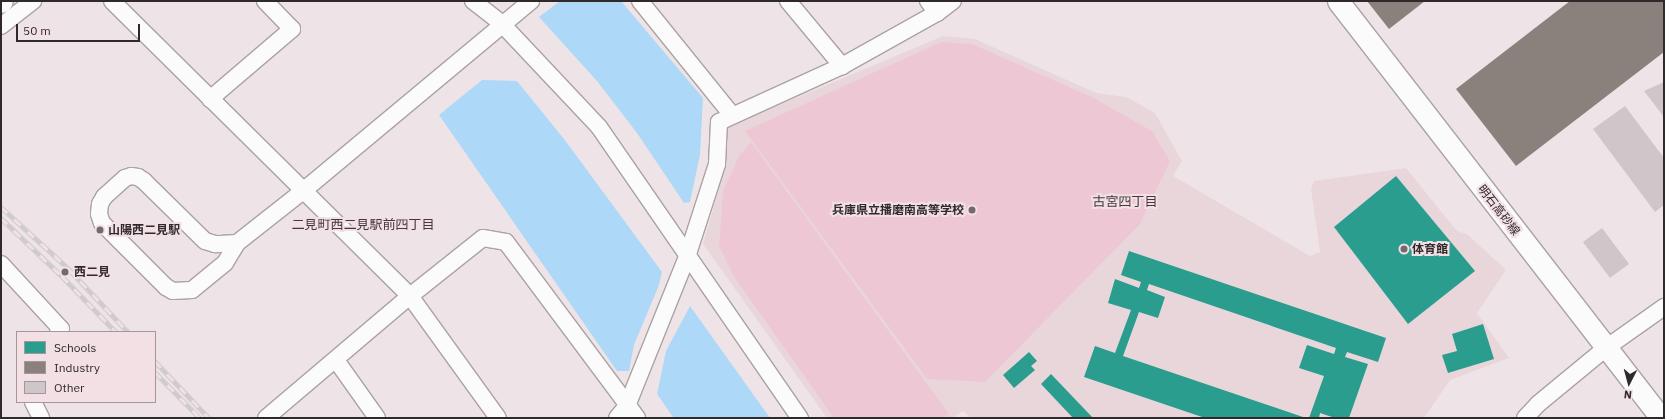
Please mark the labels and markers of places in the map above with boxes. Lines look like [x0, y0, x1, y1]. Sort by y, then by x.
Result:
place label: 兵庫県立播磨南高等学校 [832, 203, 964, 217]
marker: 兵庫県立播磨南高等学校 [967, 205, 977, 215]
place label: 山陽西二見駅 [108, 223, 180, 237]
marker: 山陽西二見駅 [95, 225, 105, 235]
place label: 体育館 [1412, 242, 1448, 256]
marker: 体育館 [1399, 244, 1409, 254]
place label: 西二見 [74, 265, 110, 279]
marker: 西二見 [59, 266, 71, 278]

